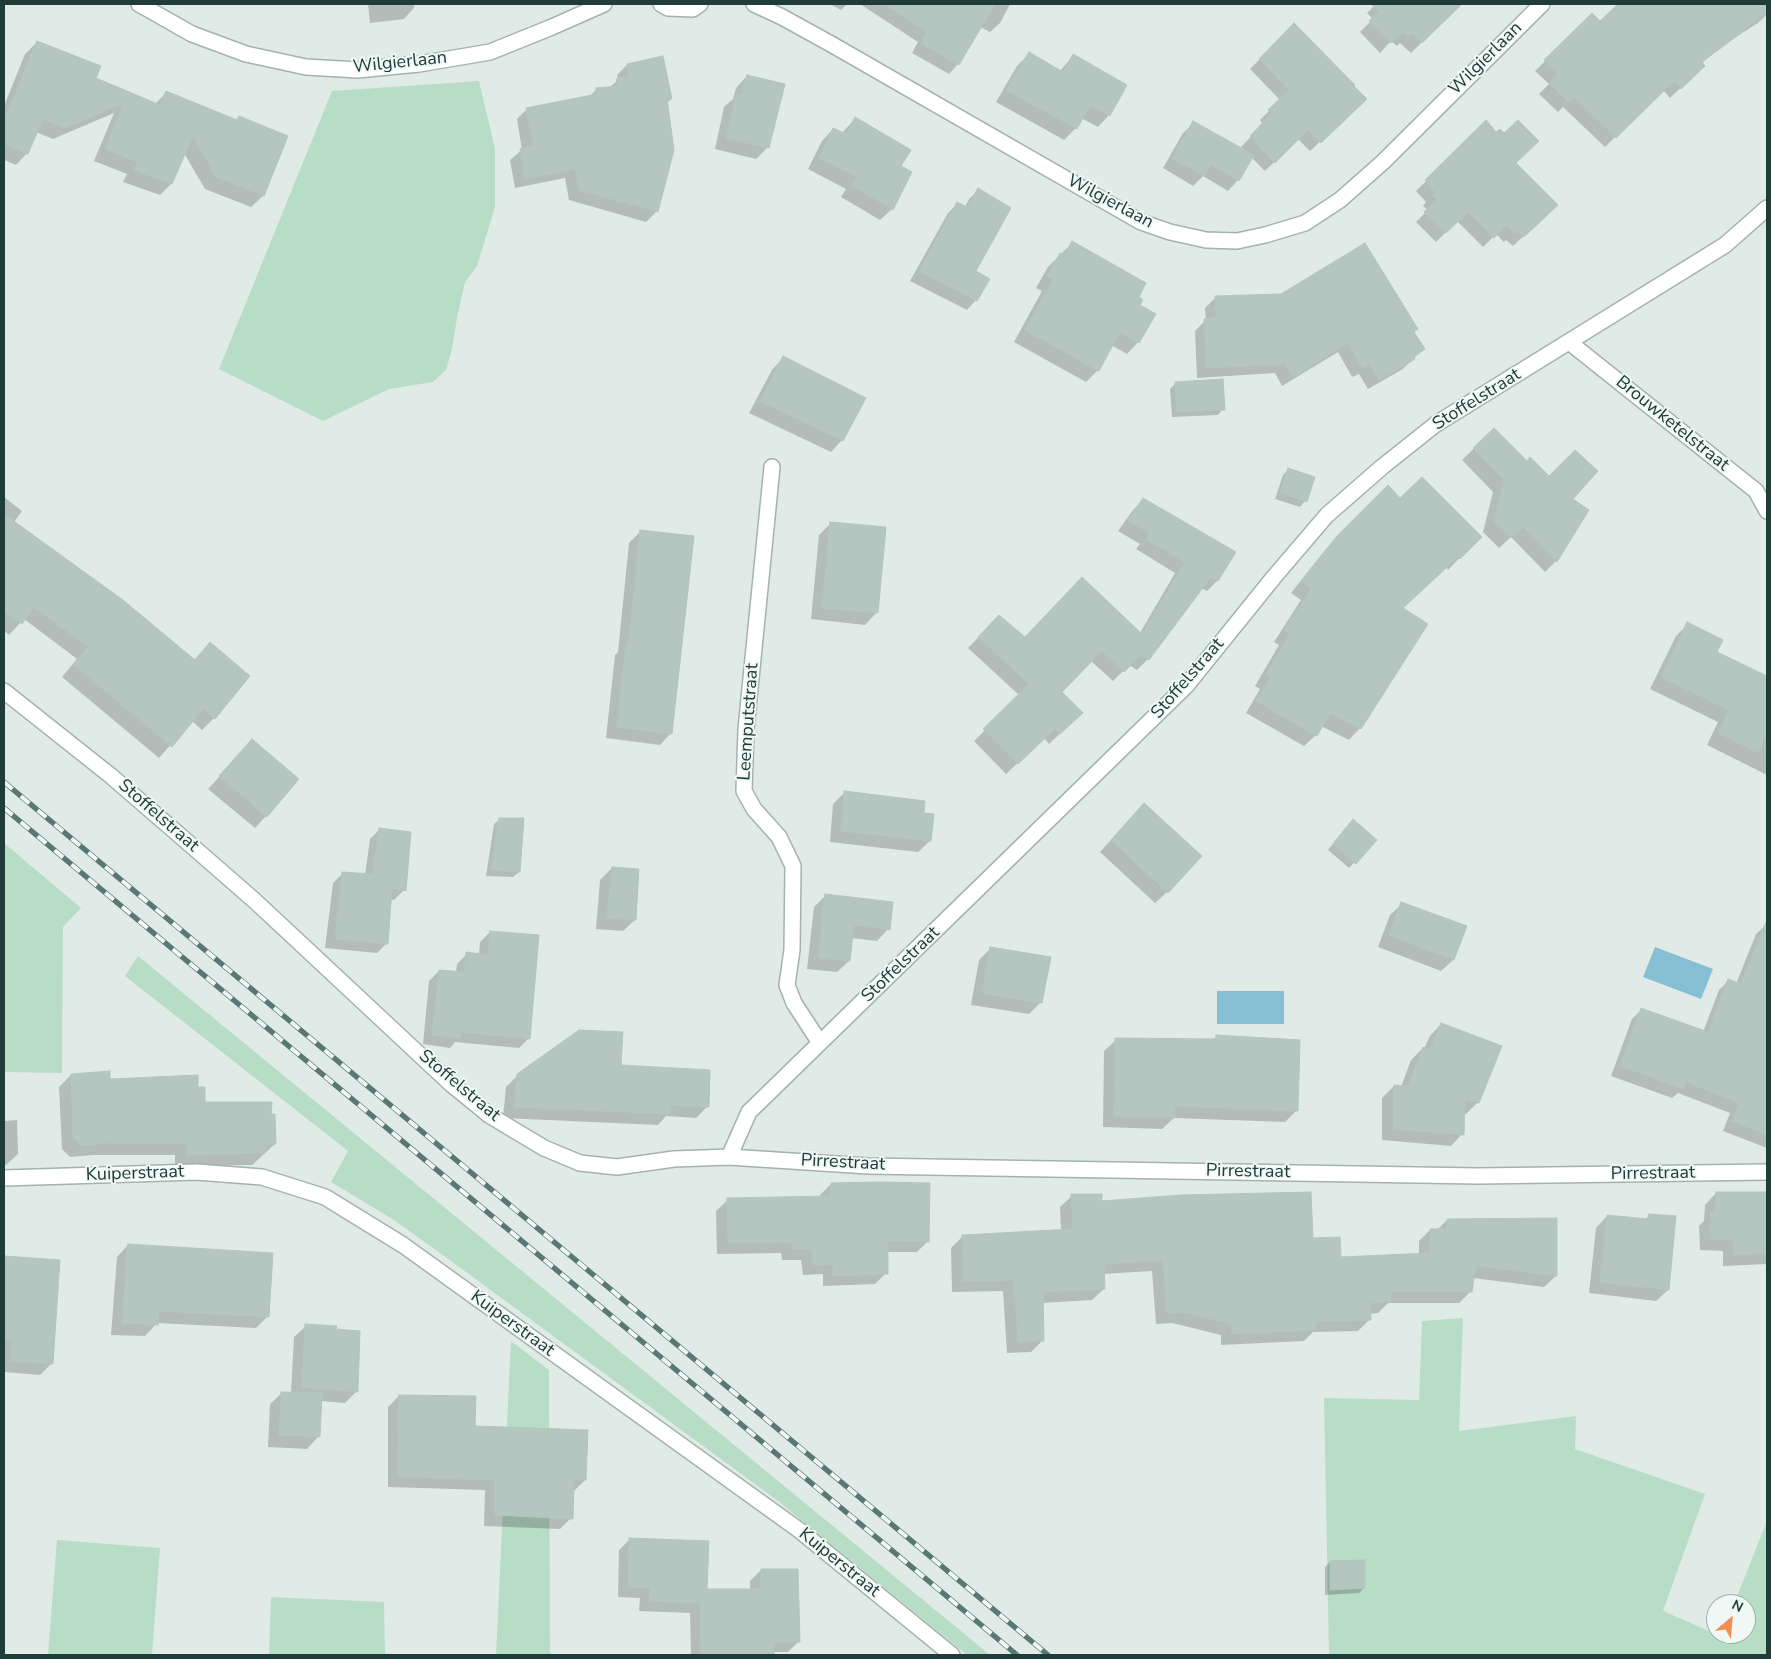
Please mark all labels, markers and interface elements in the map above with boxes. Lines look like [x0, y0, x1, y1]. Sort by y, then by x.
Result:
street label: Wilgierlaan [1445, 18, 1527, 100]
street label: Wilgierlaan [352, 47, 448, 79]
street label: Wilgierlaan [1063, 170, 1157, 234]
street label: Stoffelstraat [1429, 364, 1525, 436]
street label: Brouwketelstraat [1611, 372, 1733, 476]
street label: Stoffelstraat [1147, 634, 1229, 724]
street label: Leemputstraat [734, 663, 764, 781]
street label: Stoffelstraat [113, 775, 203, 857]
street label: Stoffelstraat [858, 922, 944, 1008]
street label: Stoffelstraat [414, 1046, 504, 1126]
street label: Pirrestraat [800, 1150, 886, 1176]
street label: Pirrestraat [1206, 1160, 1290, 1184]
street label: Kuiperstraat [85, 1161, 185, 1187]
street label: Pirrestraat [1611, 1162, 1695, 1186]
street label: Kuiperstraat [466, 1286, 558, 1362]
street label: Kuiperstraat [794, 1524, 884, 1602]
north arrow [1706, 1594, 1756, 1644]
text: N [1729, 1595, 1747, 1617]

